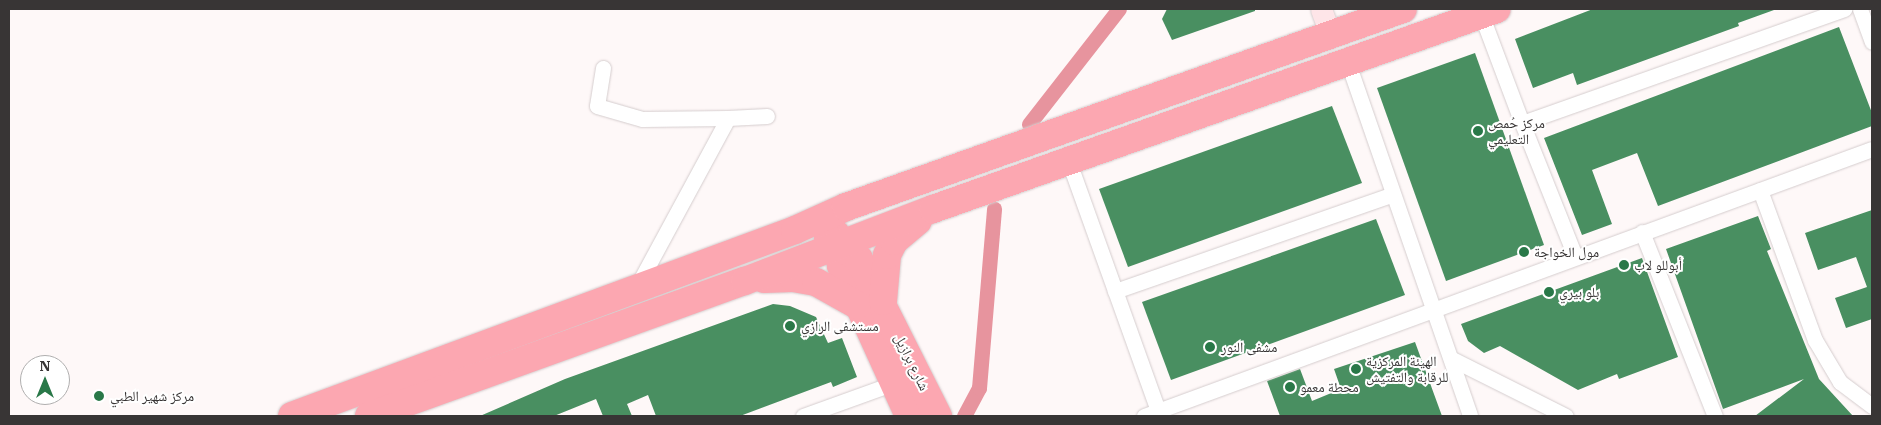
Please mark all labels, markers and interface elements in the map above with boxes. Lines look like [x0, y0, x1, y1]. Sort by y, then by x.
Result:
place label: مركز حُمص التعليمي [1488, 115, 1545, 148]
marker: مركز حُمص التعليمي [1472, 125, 1484, 137]
place label: مول الخواجة [1534, 244, 1599, 260]
marker: مول الخواجة [1518, 246, 1530, 258]
place label: أبوللو لاب [1634, 257, 1682, 273]
marker: أبوللو لاب [1618, 259, 1630, 271]
place label: بلو بيري [1559, 284, 1599, 300]
marker: بلو بيري [1543, 286, 1555, 298]
place label: مستشفى الرازي [801, 318, 879, 334]
marker: مستشفى الرازي [783, 319, 797, 333]
street label: شارع برازيل [891, 331, 933, 393]
place label: مشفى النور [1221, 339, 1277, 355]
marker: مشفى النور [1203, 340, 1217, 354]
place label: الهيئة المركزية للرقابة والتفتيش [1366, 353, 1449, 386]
north arrow [20, 355, 70, 405]
text: N [39, 357, 51, 375]
marker: الهيئة المركزية للرقابة والتفتيش [1350, 363, 1362, 375]
place label: محطة معمو [1300, 379, 1359, 395]
marker: محطة معمو [1284, 381, 1296, 393]
place label: مركز شهير الطبي [110, 388, 194, 404]
marker: مركز شهير الطبي [92, 389, 106, 403]

